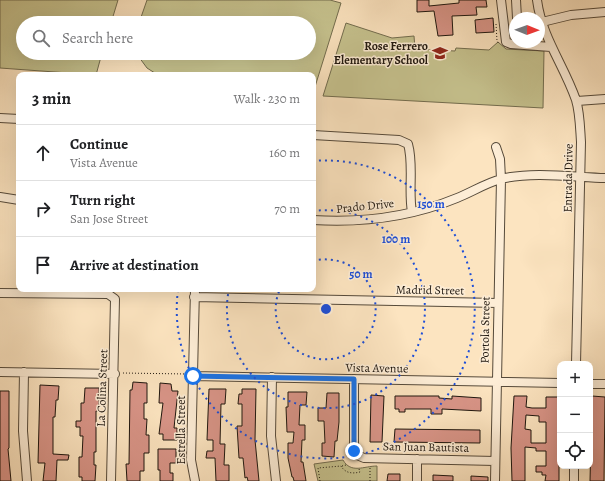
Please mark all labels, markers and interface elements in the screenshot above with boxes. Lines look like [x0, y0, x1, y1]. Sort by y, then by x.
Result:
north arrow [509, 12, 545, 48]
search box [16, 16, 316, 60]
icon: search [30, 27, 52, 49]
text: Search here [62, 28, 133, 48]
place label: Rose Ferrero Elementary School [334, 38, 429, 68]
school or university icon: Rose Ferrero Elementary School [431, 44, 449, 62]
text: 3 min [32, 87, 71, 110]
text: Walk · 230 m [234, 90, 300, 107]
text: Continue [70, 134, 128, 154]
icon: ahead [32, 142, 54, 164]
text: 160 m [269, 144, 300, 161]
street label: Entrada Drive [559, 144, 577, 212]
text: Vista Avenue [70, 154, 138, 171]
text: Turn right [70, 190, 135, 210]
street label: Prado Drive [335, 195, 395, 217]
text: 150 m [417, 196, 445, 212]
icon: right [32, 198, 54, 220]
text: 70 m [274, 200, 300, 217]
text: San Jose Street [70, 210, 148, 227]
text: 100 m [382, 231, 410, 247]
icon: arrive [32, 254, 54, 276]
text: Arrive at destination [70, 255, 199, 275]
text: 50 m [349, 266, 373, 282]
street label: Madrid Street [396, 281, 464, 299]
street label: Portola Street [476, 296, 494, 364]
centre of rings [319, 302, 333, 316]
street label: La Colina Street [93, 349, 111, 427]
street label: Vista Avenue [345, 359, 408, 377]
map controls [557, 361, 593, 469]
button: + [557, 361, 593, 397]
route start [184, 367, 202, 385]
street label: Estrella Street [173, 395, 189, 465]
button: − [557, 397, 593, 433]
button: locate [557, 433, 593, 469]
street label: San Juan Bautista [383, 438, 470, 456]
route end [345, 442, 363, 460]

